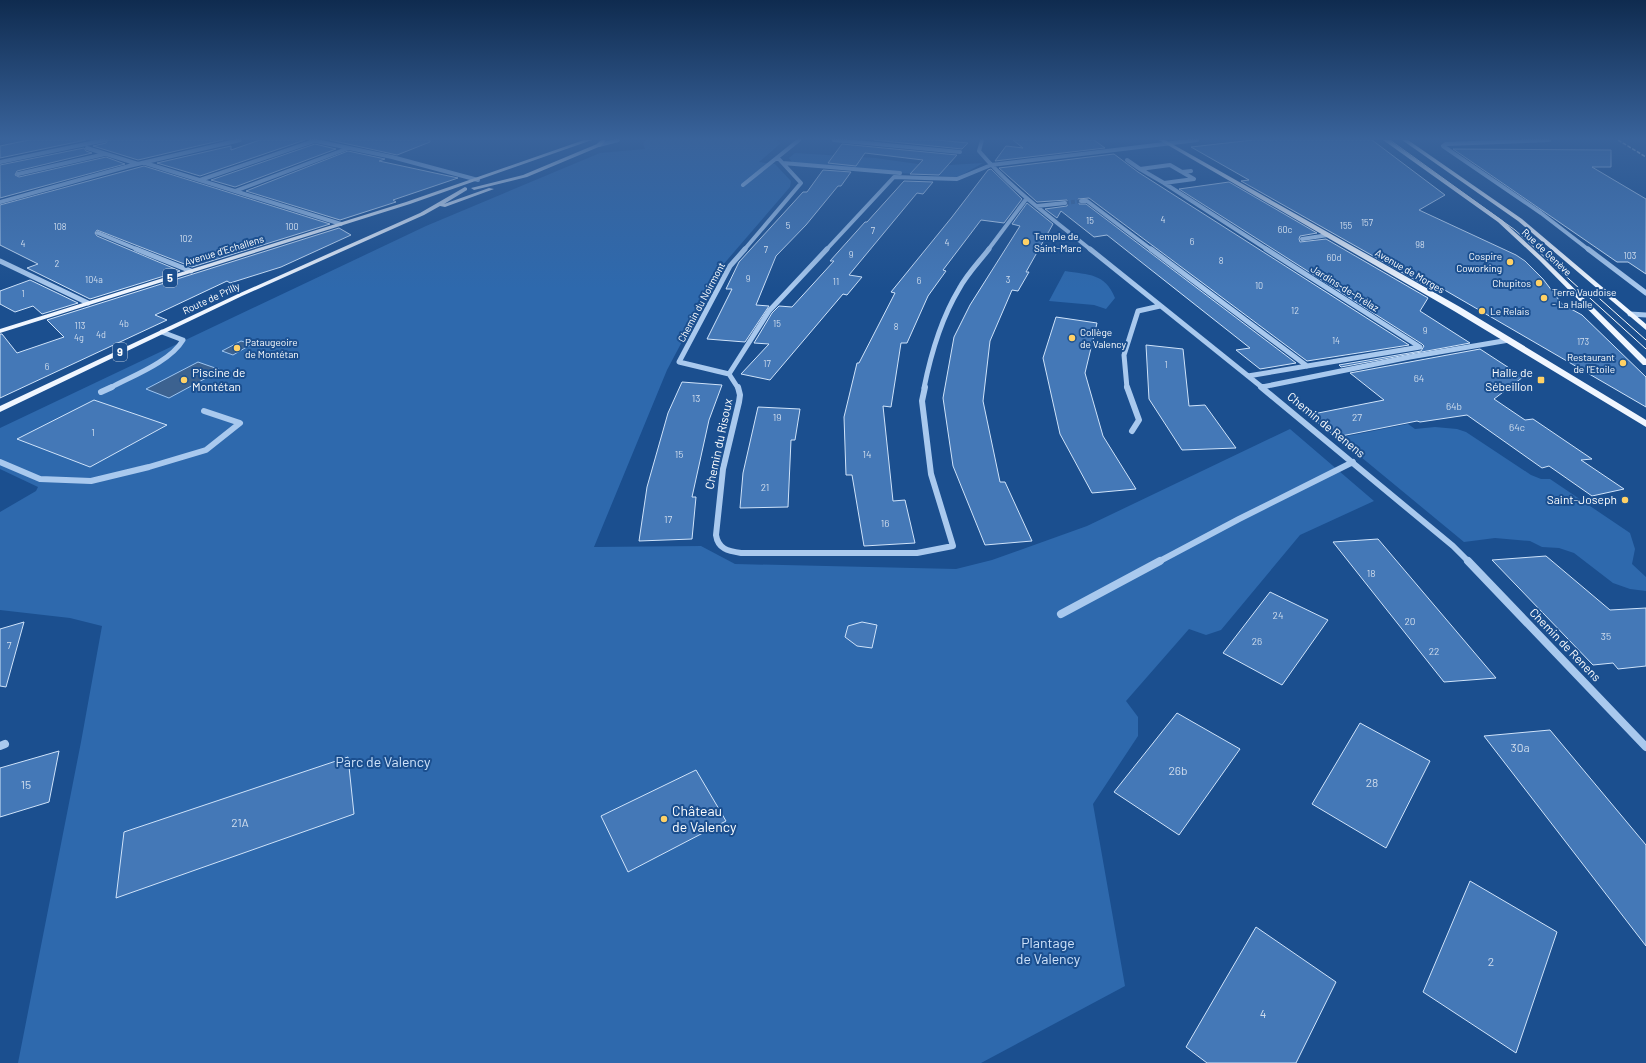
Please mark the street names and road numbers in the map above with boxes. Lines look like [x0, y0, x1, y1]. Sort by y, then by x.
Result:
street label: Rue de Genève [1520, 226, 1574, 278]
street label: Avenue d'Echallens [183, 232, 265, 268]
street label: Avenue de Morges [1373, 246, 1447, 296]
street label: Chemin du Noirmont [675, 260, 727, 344]
street label: Jardins-de-Prélaz [1309, 262, 1382, 314]
road number: 5 [163, 269, 177, 287]
street label: Route de Prilly [180, 279, 242, 317]
road number: 9 [113, 343, 127, 361]
street label: Chemin de Renens [1285, 389, 1369, 460]
street label: Chemin du Risoux [702, 397, 735, 490]
street label: Chemin de Renens [1527, 605, 1604, 684]

